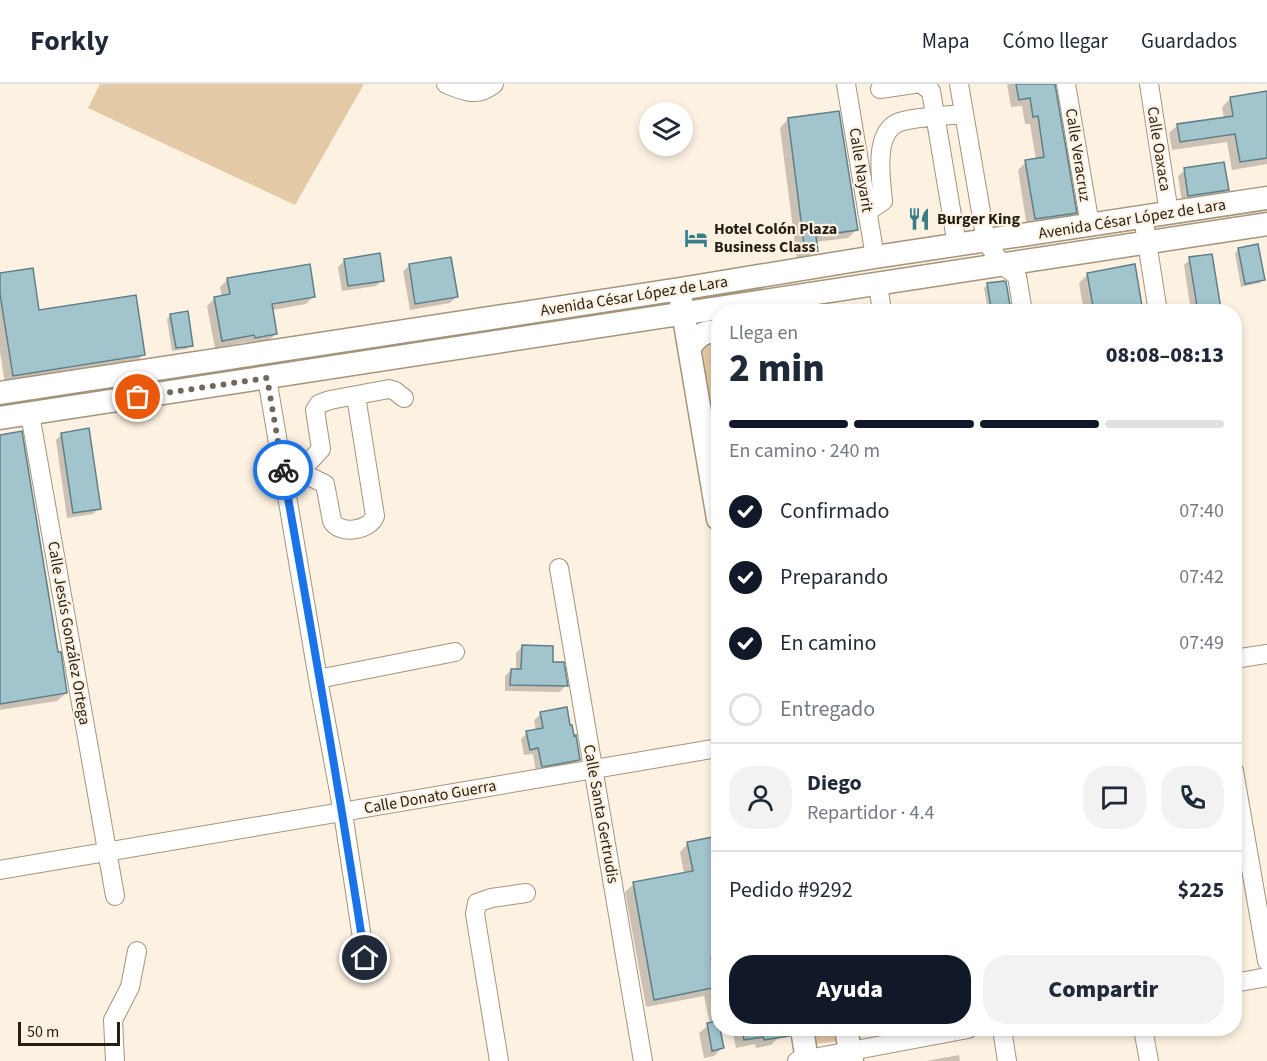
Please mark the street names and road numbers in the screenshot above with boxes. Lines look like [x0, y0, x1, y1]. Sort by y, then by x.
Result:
street label: Calle Oaxaca [1141, 105, 1177, 193]
street label: Calle Veracruz [1060, 107, 1096, 203]
street label: Calle Nayarit [843, 126, 879, 214]
street label: Avenida César López de Lara [1037, 193, 1227, 245]
street label: Avenida César López de Lara [539, 270, 729, 322]
street label: Calle Jesús González Ortega [42, 539, 96, 727]
street label: Calle Santa Gertrudis [578, 743, 624, 885]
street label: Calle Donato Guerra [362, 775, 498, 819]

